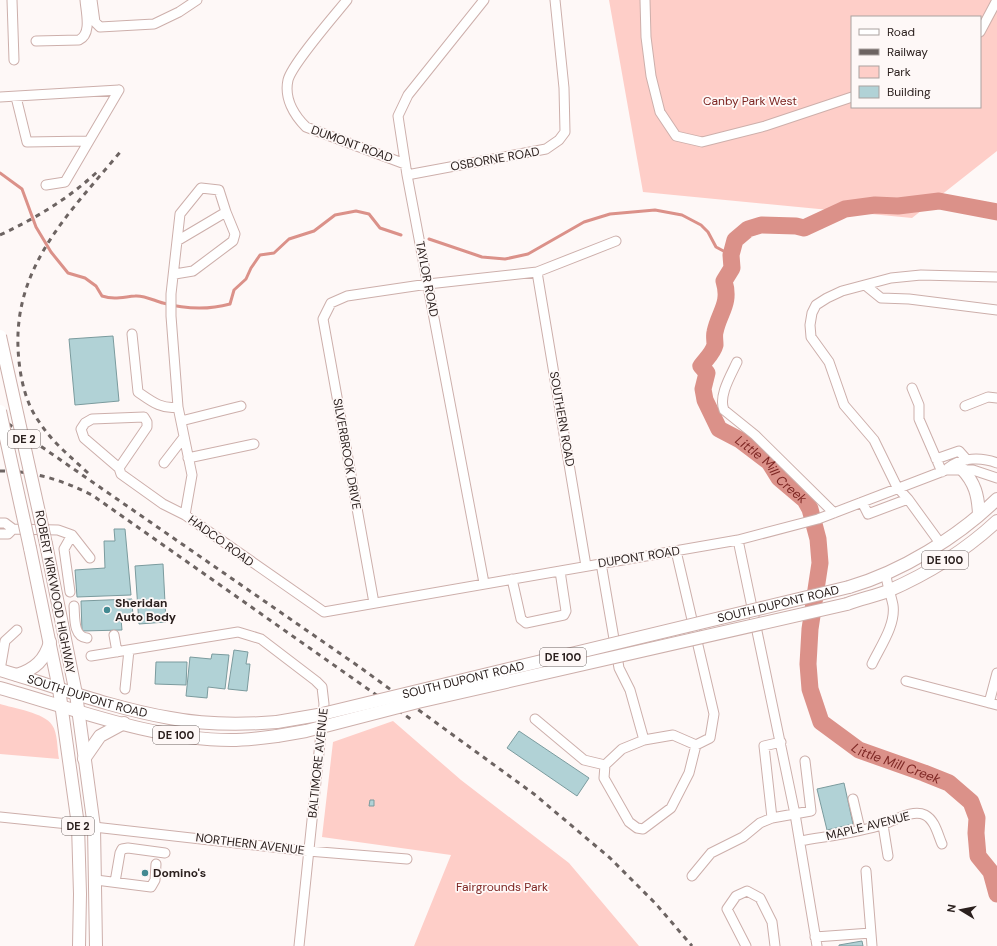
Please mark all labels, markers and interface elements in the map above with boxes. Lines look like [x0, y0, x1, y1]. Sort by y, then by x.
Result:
legend [851, 16, 981, 108]
text: Road [887, 24, 915, 40]
text: Railway [887, 44, 928, 60]
text: Park [887, 64, 911, 80]
text: Building [887, 84, 931, 100]
park label: Canby Park West [703, 93, 797, 109]
street label: DUMONT ROAD [309, 122, 395, 166]
street label: OSBORNE ROAD [449, 143, 541, 175]
street label: TAYLOR ROAD [412, 240, 442, 318]
street label: SOUTHERN ROAD [546, 370, 578, 468]
street label: SILVERBROOK DRIVE [329, 397, 365, 511]
road number: DE 2 [8, 430, 40, 448]
water label: Little Mill Creek [732, 431, 811, 507]
street label: ROBERT KIRKWOOD HIGHWAY [31, 509, 79, 675]
street label: HADCO ROAD [185, 512, 257, 570]
street label: DUPONT ROAD [597, 543, 681, 571]
road number: DE 100 [922, 551, 968, 569]
street label: SOUTH DUPONT ROAD [716, 582, 841, 626]
place label: Sheridan Auto Body [115, 595, 177, 625]
marker: Sheridan Auto Body [102, 605, 112, 615]
road number: DE 100 [540, 648, 586, 666]
street label: SOUTH DUPONT ROAD [401, 658, 526, 702]
street label: SOUTH DUPONT ROAD [25, 671, 149, 721]
street label: BALTIMORE AVENUE [304, 707, 332, 819]
road number: DE 100 [153, 726, 199, 744]
water label: Little Mill Creek [848, 739, 943, 787]
street label: MAPLE AVENUE [824, 808, 912, 844]
road number: DE 2 [62, 817, 94, 835]
street label: NORTHERN AVENUE [195, 829, 306, 859]
place label: Domino's [153, 865, 206, 881]
marker: Domino's [140, 868, 150, 878]
park label: Fairgrounds Park [456, 879, 548, 895]
north arrow [941, 890, 981, 930]
text: N [944, 903, 959, 913]

